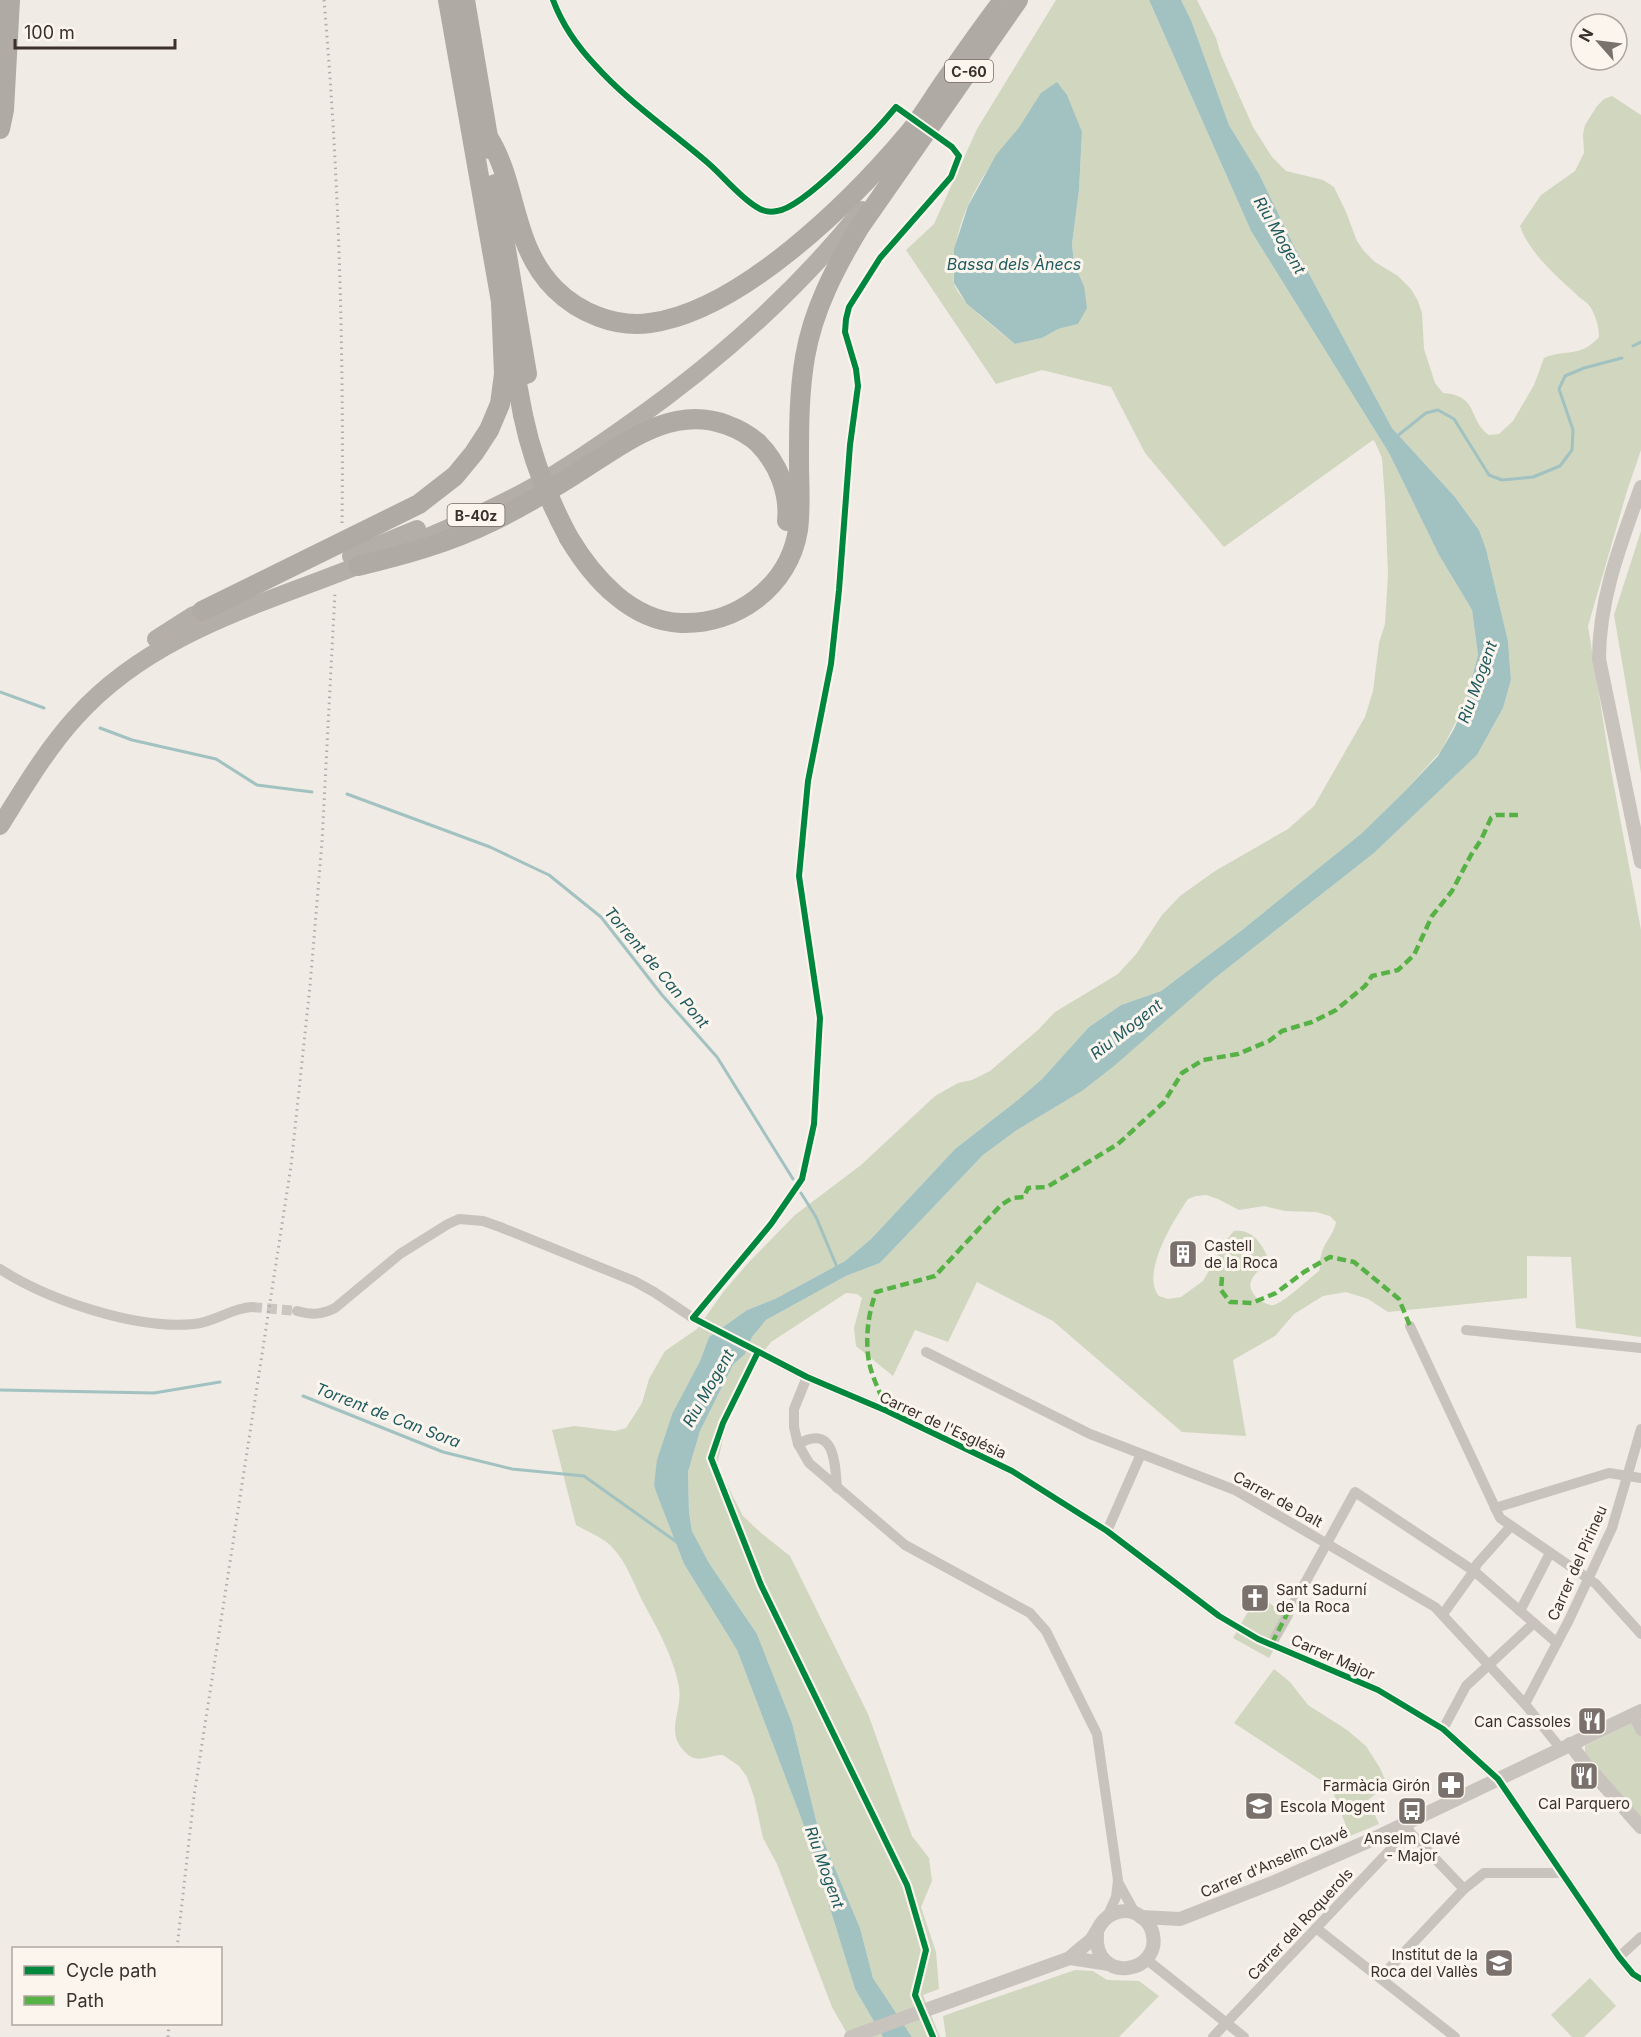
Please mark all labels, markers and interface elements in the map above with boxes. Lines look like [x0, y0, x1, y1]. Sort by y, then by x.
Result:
scale bar [15, 12, 176, 50]
north arrow [1569, 12, 1629, 72]
text: 100 m [24, 22, 75, 43]
text: N [1574, 25, 1597, 45]
road number: C-60 [945, 60, 993, 82]
water label: Riu Mogent [1250, 193, 1311, 278]
water label: Bassa dels Ànecs [947, 254, 1081, 274]
road number: B-40z [448, 504, 504, 526]
water label: Riu Mogent [1453, 637, 1501, 726]
water label: Torrent de Can Pont [600, 902, 714, 1032]
water label: Riu Mogent [1086, 994, 1167, 1063]
place label: Castell de la Roca [1204, 1236, 1278, 1272]
building icon: Castell de la Roca [1167, 1238, 1199, 1270]
water label: Riu Mogent [678, 1345, 739, 1430]
water label: Torrent de Can Sora [313, 1378, 463, 1452]
street label: Carrer de l'Església [876, 1387, 1010, 1463]
street label: Carrer de Dalt [1230, 1467, 1326, 1531]
street label: Carrer del Pirineu [1543, 1502, 1611, 1624]
place label: Sant Sadurní de la Roca [1276, 1580, 1367, 1616]
church icon: Sant Sadurní de la Roca [1239, 1582, 1271, 1614]
street label: Carrer Major [1288, 1630, 1378, 1684]
restaurant icon: Can Cassoles [1576, 1705, 1608, 1737]
place label: Can Cassoles [1474, 1712, 1571, 1731]
restaurant icon: Cal Parquero [1568, 1760, 1600, 1792]
pharmacy icon: Farmàcia Girón [1435, 1769, 1467, 1801]
place label: Farmàcia Girón [1323, 1776, 1430, 1795]
school or university icon: Escola Mogent [1243, 1790, 1275, 1822]
place label: Cal Parquero [1538, 1794, 1630, 1813]
bus stop icon: Anselm Clavé - Major [1396, 1795, 1428, 1827]
place label: Escola Mogent [1280, 1797, 1385, 1816]
street label: Carrer d'Anselm Clavé [1197, 1822, 1351, 1902]
water label: Riu Mogent [801, 1823, 849, 1912]
place label: Anselm Clavé - Major [1364, 1829, 1460, 1865]
street label: Carrer del Roquerols [1243, 1864, 1357, 1984]
place label: Institut de la Roca del Vallès [1370, 1945, 1478, 1981]
legend [12, 1947, 222, 2025]
school or university icon: Institut de la Roca del Vallès [1483, 1947, 1515, 1979]
text: Cycle path [66, 1960, 157, 1981]
text: Path [66, 1990, 104, 2011]

